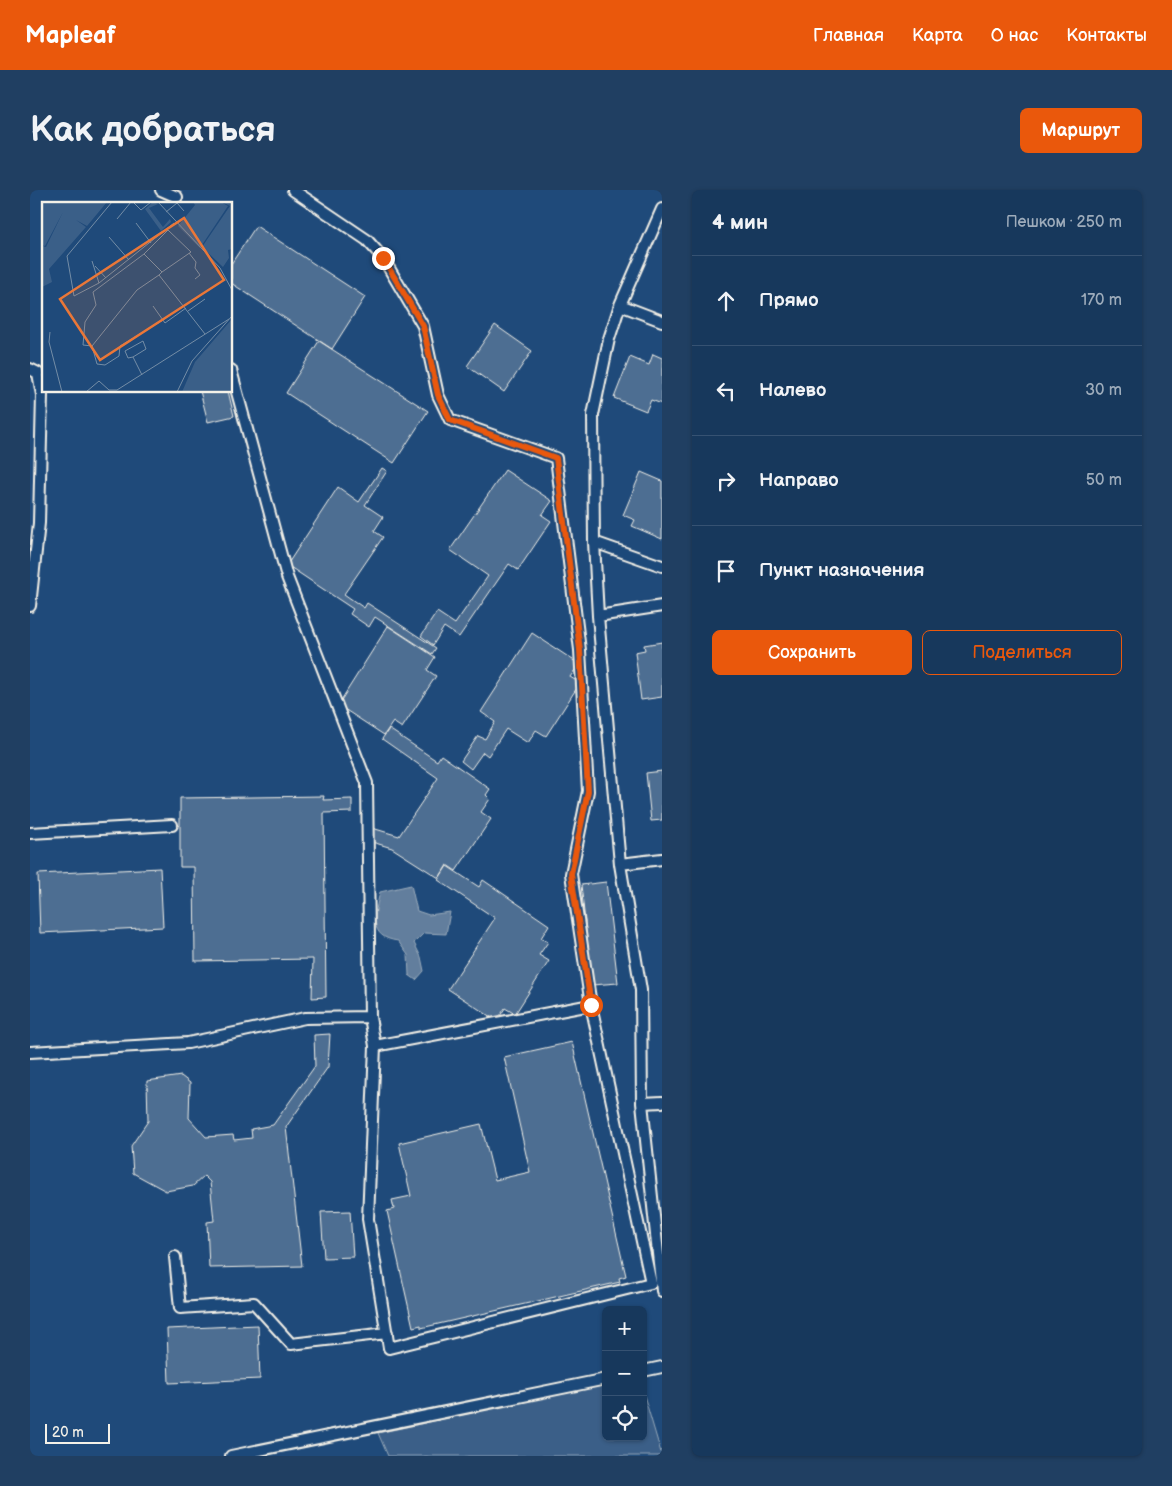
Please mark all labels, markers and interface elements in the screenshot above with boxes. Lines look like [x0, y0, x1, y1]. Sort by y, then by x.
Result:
text: Mapleaf [25, 21, 116, 50]
text: Главная [813, 25, 884, 46]
text: Карта [912, 25, 963, 46]
text: О нас [991, 25, 1038, 46]
text: Контакты [1066, 25, 1147, 46]
button: Маршрут [1020, 108, 1142, 153]
text: Как добраться [30, 109, 276, 152]
inset map [42, 202, 232, 392]
text: 4 мин [712, 210, 768, 235]
text: Пешком · 250 m [1006, 213, 1122, 232]
route end [372, 247, 395, 270]
icon: ahead [712, 287, 740, 315]
text: Прямо [759, 289, 819, 312]
text: 170 m [1081, 291, 1122, 310]
icon: left [712, 377, 740, 405]
text: Налево [759, 379, 826, 402]
text: 30 m [1085, 381, 1122, 400]
icon: right [712, 467, 740, 495]
text: Направо [759, 469, 839, 492]
text: 50 m [1086, 471, 1122, 490]
icon: arrive [712, 557, 740, 585]
text: Пункт назначения [759, 559, 924, 582]
button: Сохранить [712, 630, 912, 675]
button: Поделиться [922, 630, 1122, 675]
route start [580, 994, 603, 1017]
map controls [602, 1306, 647, 1441]
button: + [602, 1306, 647, 1351]
button: − [602, 1351, 647, 1396]
button: locate [602, 1396, 647, 1441]
scale bar [45, 1421, 110, 1444]
text: 20 m [52, 1424, 84, 1441]

